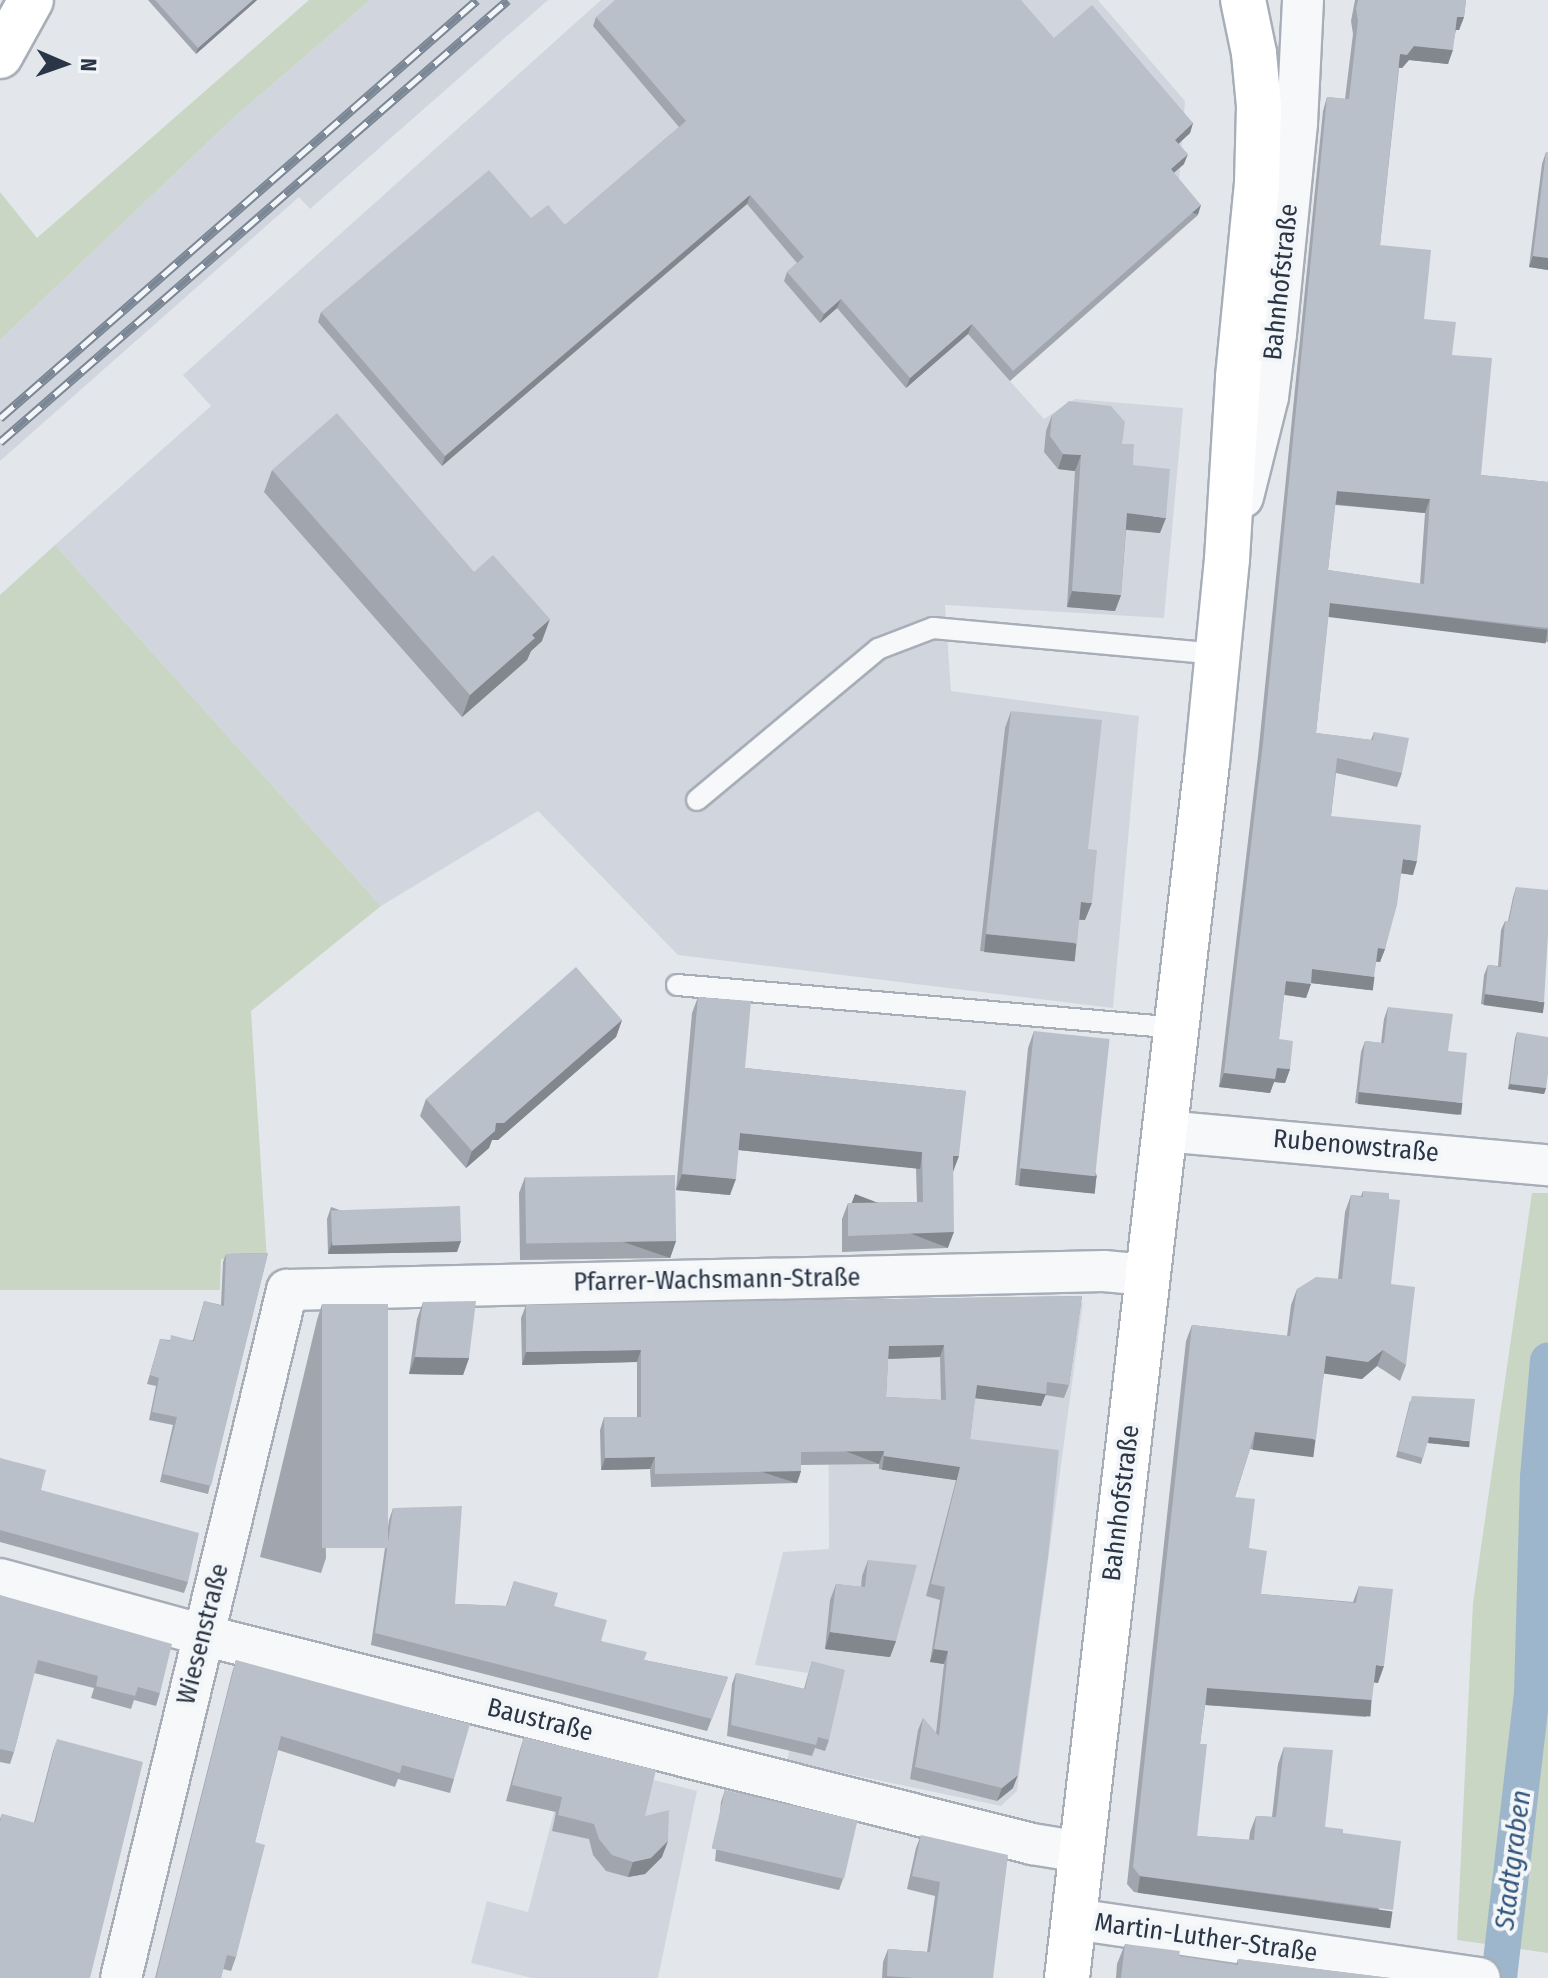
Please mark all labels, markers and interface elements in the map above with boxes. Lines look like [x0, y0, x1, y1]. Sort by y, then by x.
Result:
north arrow [24, 24, 104, 104]
text: N [75, 58, 102, 72]
street label: Bahnhofstraße [1257, 202, 1305, 362]
street label: Rubenowstraße [1272, 1123, 1440, 1169]
street label: Pfarrer-Wachsmann-Straße [573, 1262, 861, 1298]
street label: Bahnhofstraße [1096, 1423, 1146, 1583]
street label: Wiesenstraße [170, 1560, 236, 1708]
street label: Baustraße [484, 1692, 596, 1748]
water label: Stadtgraben [1488, 1788, 1538, 1932]
street label: Martin-Luther-Straße [1093, 1907, 1319, 1969]

